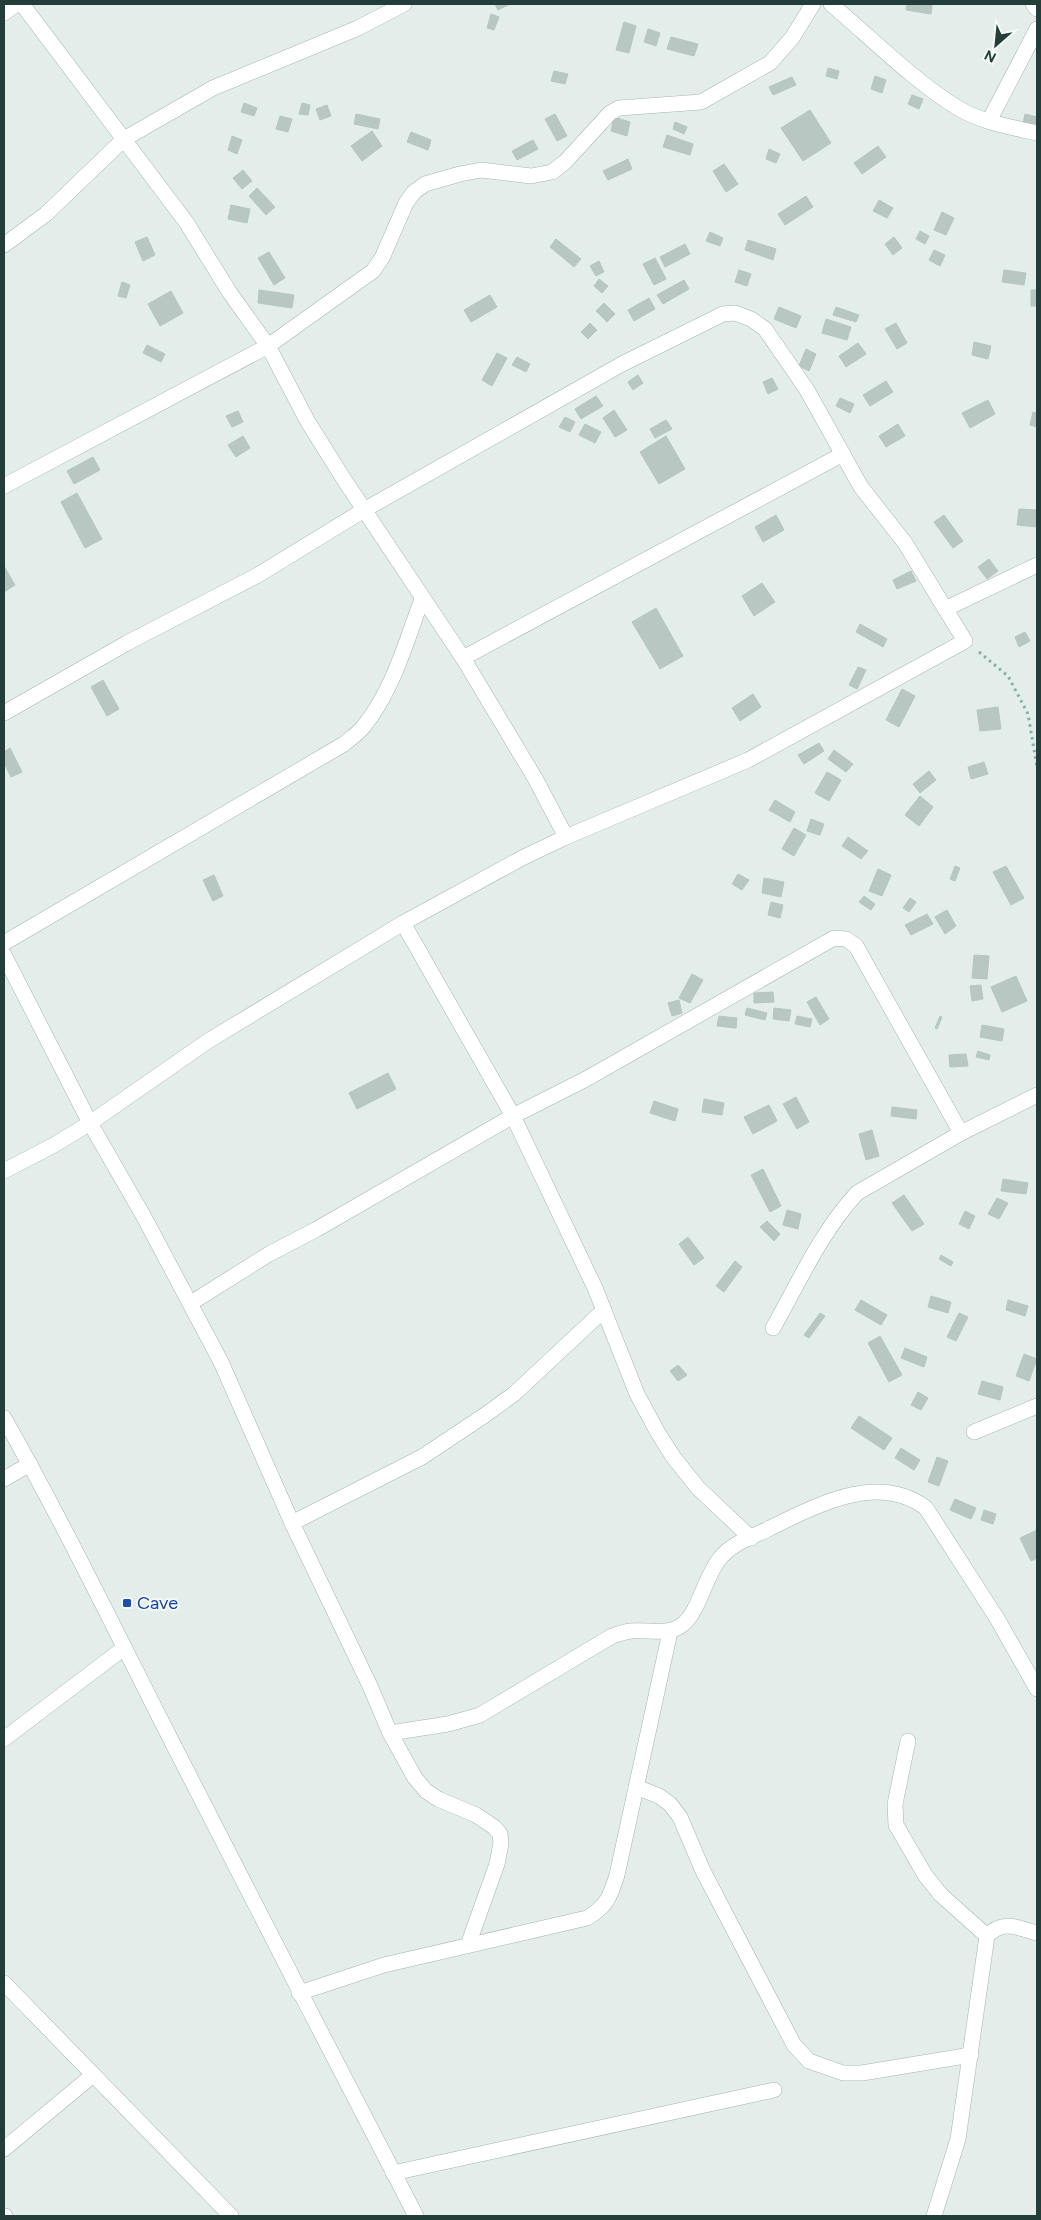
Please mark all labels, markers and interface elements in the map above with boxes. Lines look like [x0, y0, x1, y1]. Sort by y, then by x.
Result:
north arrow [971, 20, 1021, 70]
text: N [982, 46, 999, 66]
place label: Cave [137, 1592, 178, 1614]
marker: Cave [121, 1597, 133, 1609]

